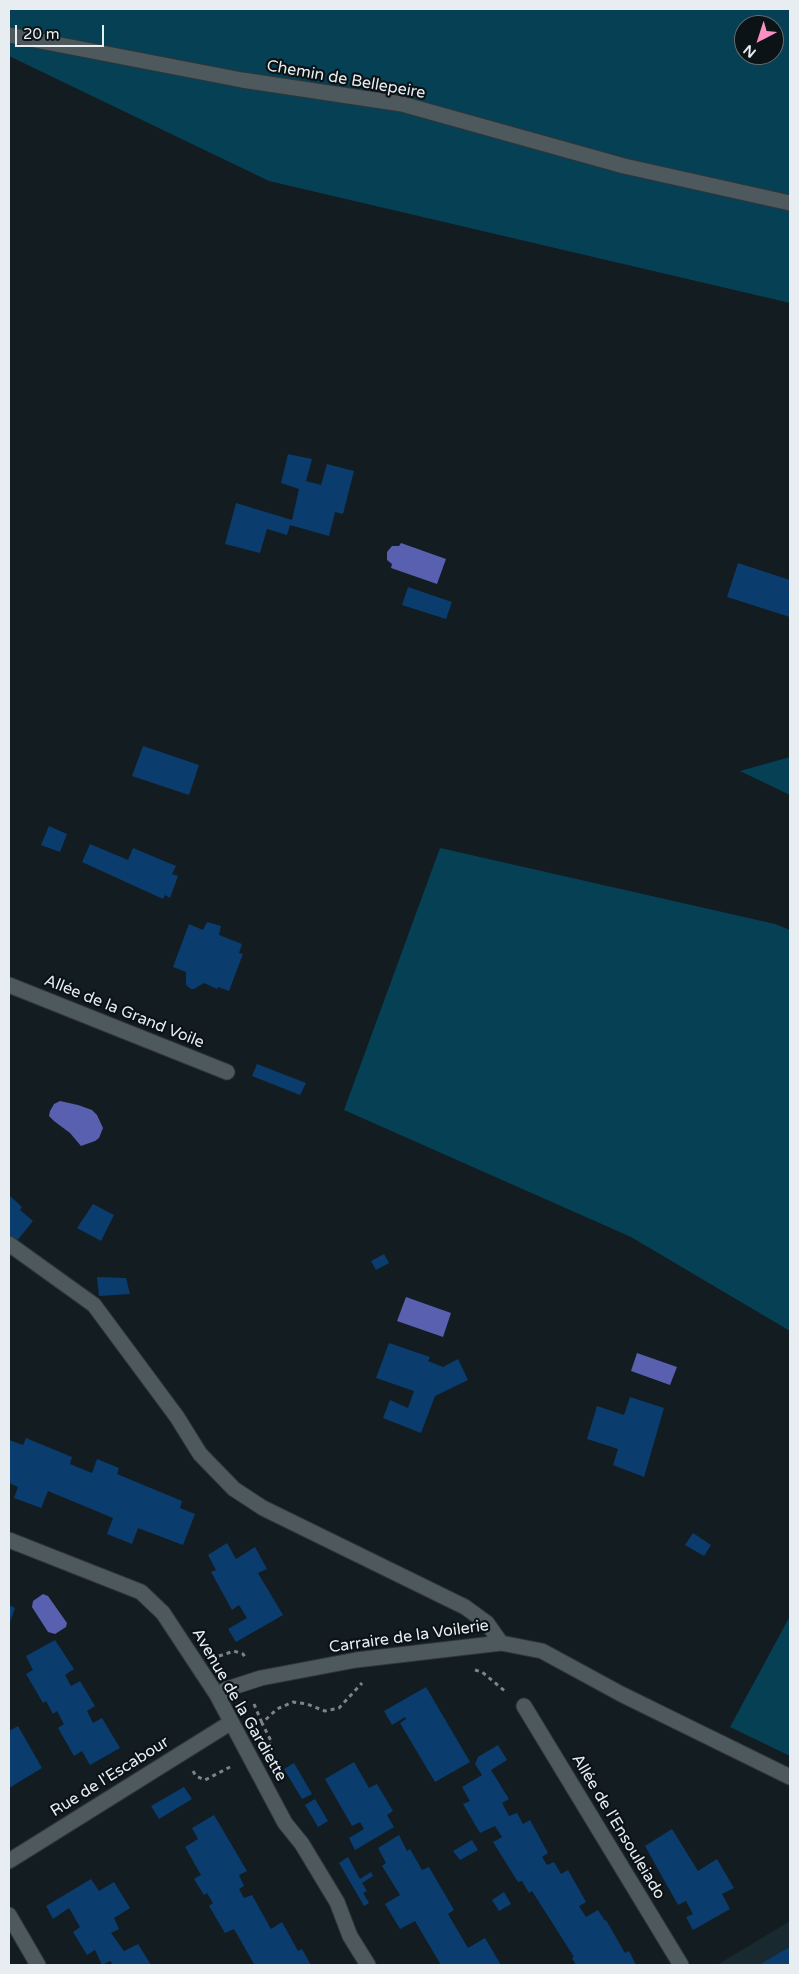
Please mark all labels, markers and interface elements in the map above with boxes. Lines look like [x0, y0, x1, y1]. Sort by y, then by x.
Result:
scale bar [18, 15, 106, 47]
north arrow [734, 15, 784, 65]
text: 20 m [23, 25, 60, 43]
text: N [740, 41, 759, 61]
street label: Chemin de Bellepeire [265, 57, 427, 103]
street label: Allée de la Grand Voile [41, 971, 207, 1053]
street label: Carraire de la Voilerie [328, 1616, 490, 1658]
street label: Avenue de la Gardiette [187, 1625, 291, 1785]
street label: Rue de l'Escabour [47, 1733, 173, 1821]
street label: Allée de l'Ensouleiado [567, 1751, 669, 1903]

